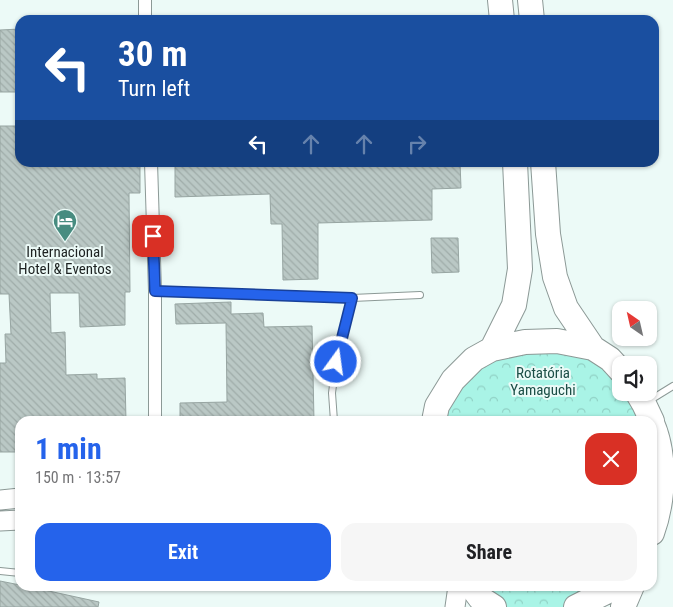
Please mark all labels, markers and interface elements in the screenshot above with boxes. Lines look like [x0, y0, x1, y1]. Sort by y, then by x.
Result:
text: 30 m [118, 34, 187, 75]
icon: left [35, 35, 100, 100]
text: Turn left [118, 76, 190, 101]
icon: left [244, 130, 272, 158]
icon: ahead [297, 130, 325, 158]
icon: ahead [350, 130, 378, 158]
icon: right [403, 130, 431, 158]
hotel icon: Internacional Hotel & Eventos [52, 208, 78, 242]
pin [132, 215, 174, 257]
icon: arrive [139, 222, 167, 250]
place label: Internacional Hotel & Eventos [18, 243, 112, 278]
north arrow [612, 301, 658, 346]
map controls [612, 301, 657, 401]
position arrow [309, 335, 361, 387]
button: sound [612, 356, 657, 401]
park label: Rotatória Yamaguchi [510, 364, 576, 399]
text: 1 min [35, 431, 102, 466]
button: close [585, 433, 637, 485]
text: 150 m · 13:57 [35, 468, 121, 487]
button: Exit [35, 523, 331, 581]
button: Share [341, 523, 637, 581]

